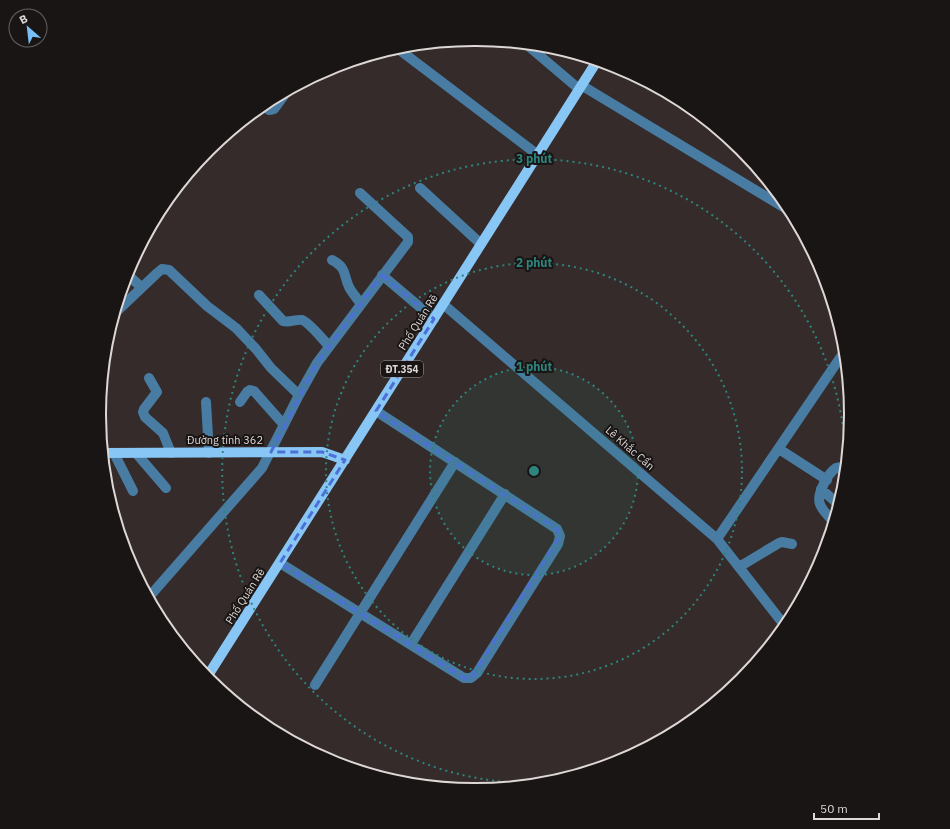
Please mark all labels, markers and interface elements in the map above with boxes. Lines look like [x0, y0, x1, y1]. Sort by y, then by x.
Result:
north arrow [8, 8, 48, 48]
text: B [17, 11, 30, 27]
text: 3 phút [516, 151, 553, 166]
text: 2 phút [516, 255, 553, 270]
street label: Phố Quán Rẽ [395, 291, 441, 353]
text: 1 phút [516, 359, 553, 374]
road number: ĐT.354 [381, 361, 423, 377]
street label: Lê Khắc Cẩn [603, 423, 657, 473]
street label: Đường tỉnh 362 [187, 433, 263, 447]
centre of rings [527, 464, 541, 478]
street label: Phố Quán Rẽ [222, 565, 268, 627]
scale bar [814, 795, 879, 821]
text: 50 m [820, 801, 848, 816]

